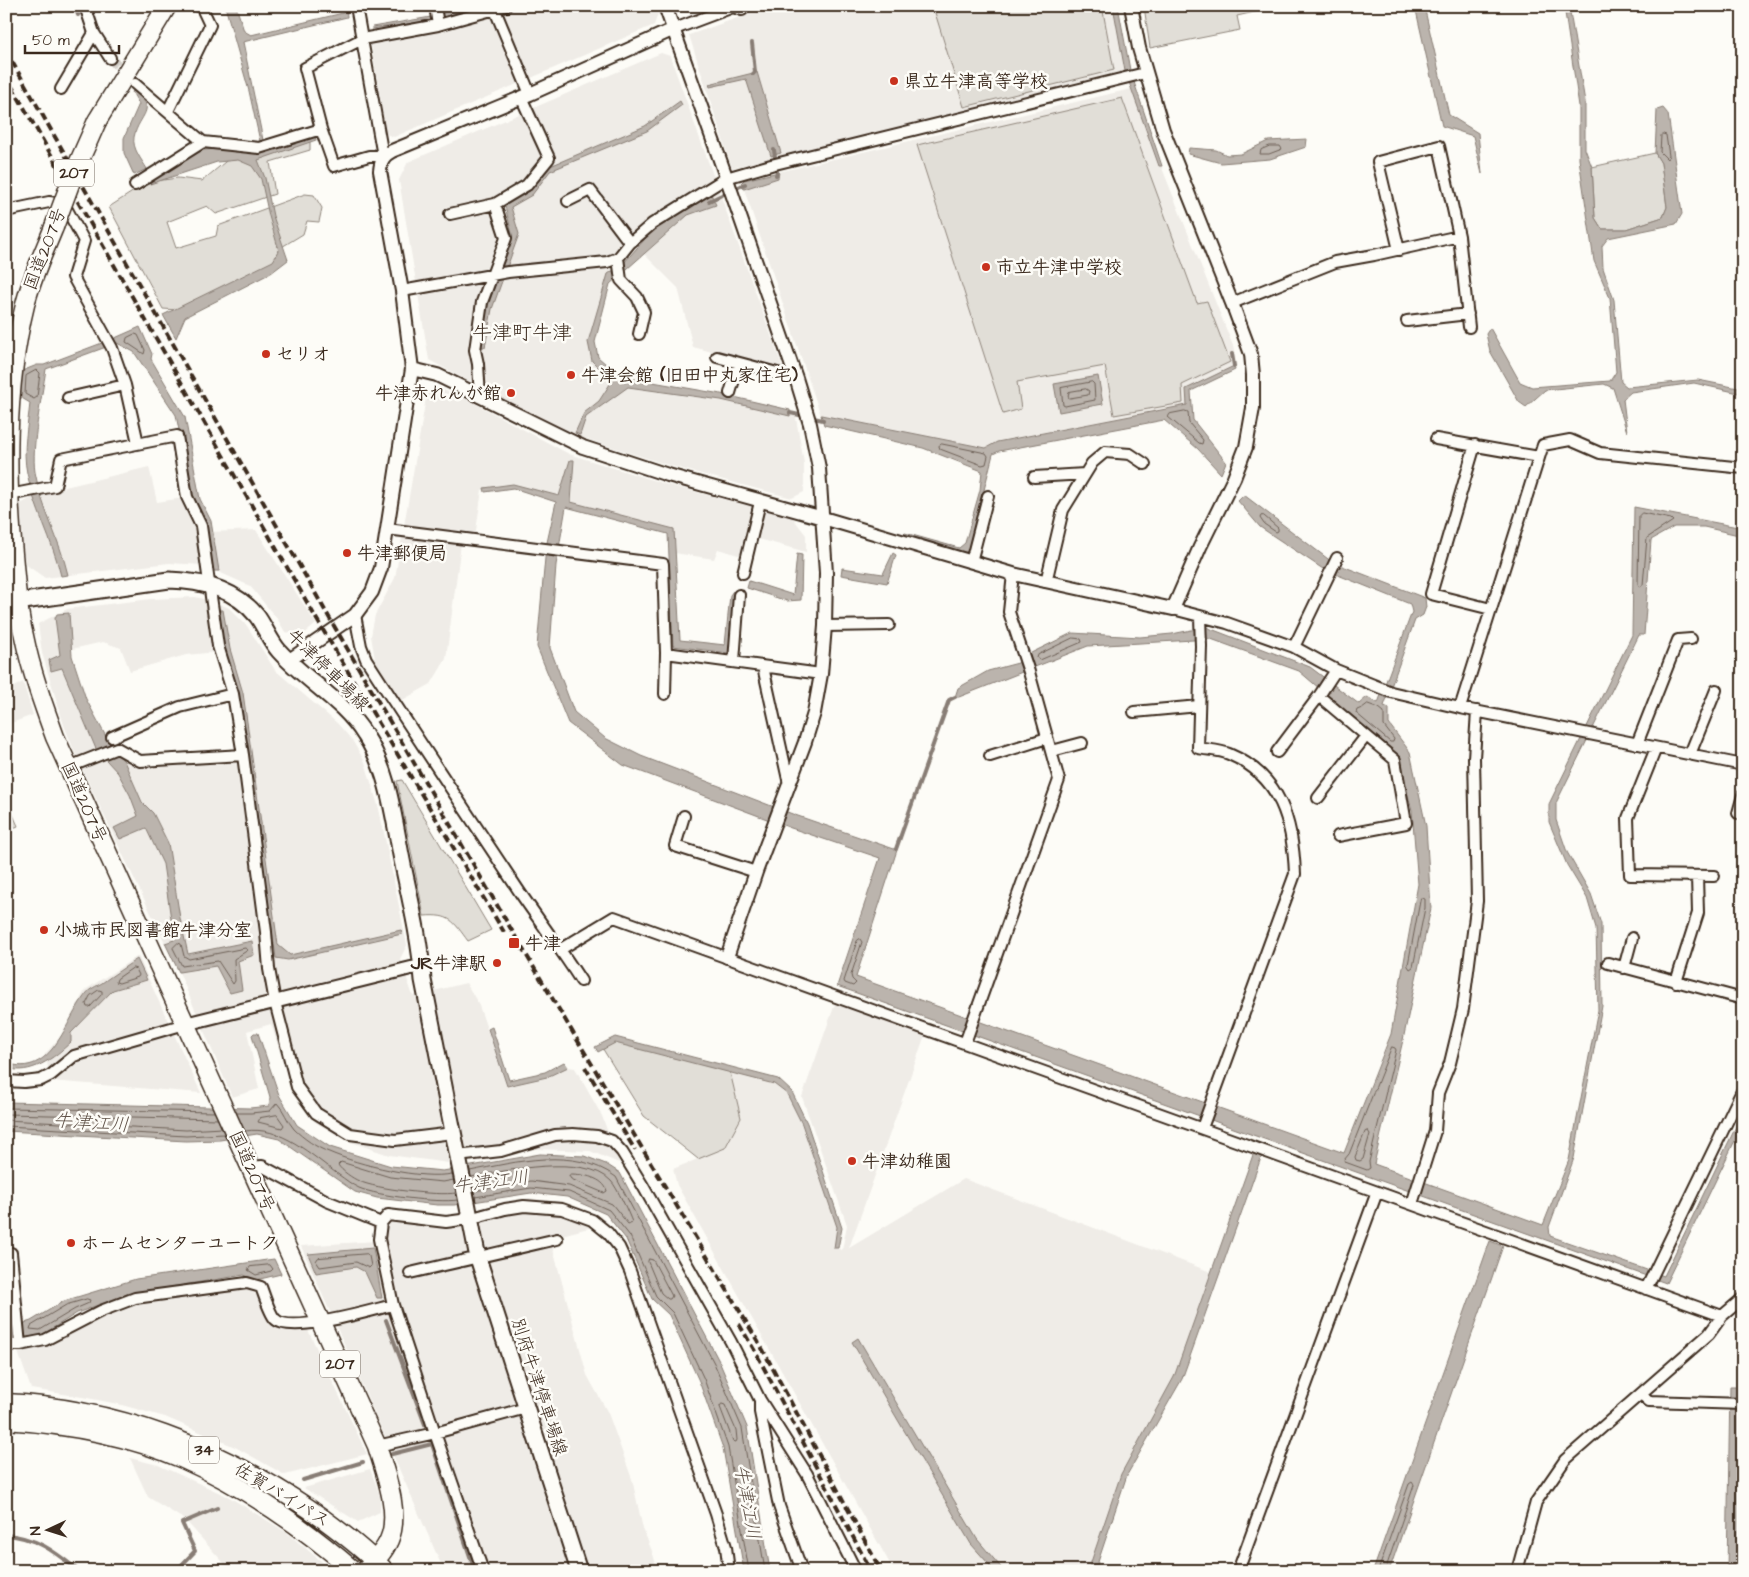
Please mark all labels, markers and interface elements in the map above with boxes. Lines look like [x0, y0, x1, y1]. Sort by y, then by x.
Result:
scale bar [25, 22, 119, 54]
text: 50 m [32, 30, 70, 51]
place label: 県立牛津高等学校 [904, 69, 1048, 94]
marker: 県立牛津高等学校 [888, 75, 900, 87]
road number: 207 [54, 160, 94, 187]
street label: 国道207号 [18, 204, 72, 294]
place label: 市立牛津中学校 [996, 255, 1122, 280]
marker: 市立牛津中学校 [980, 261, 992, 273]
district label: 牛津町牛津 [472, 319, 572, 347]
place label: セリオ [276, 342, 330, 367]
marker: セリオ [260, 348, 272, 360]
place label: 牛津会館 (旧田中丸家住宅) [581, 363, 799, 388]
marker: 牛津会館 (旧田中丸家住宅) [565, 369, 577, 381]
place label: 牛津赤れんが館 [375, 381, 501, 406]
marker: 牛津赤れんが館 [505, 387, 517, 399]
place label: 牛津郵便局 [357, 541, 447, 566]
marker: 牛津郵便局 [341, 547, 353, 559]
street label: 牛津停車場線 [281, 623, 375, 717]
street label: 国道207号 [55, 757, 113, 847]
place label: 小城市民図書館牛津分室 [54, 918, 252, 943]
marker: 小城市民図書館牛津分室 [38, 924, 50, 936]
place label: 牛津 [525, 931, 561, 956]
marker: 牛津 [507, 936, 521, 950]
place label: JR牛津駅 [410, 951, 487, 976]
marker: JR牛津駅 [491, 957, 503, 969]
water label: 牛津江川 [52, 1107, 130, 1139]
street label: 国道207号 [223, 1126, 281, 1216]
place label: 牛津幼稚園 [862, 1149, 952, 1174]
marker: 牛津幼稚園 [846, 1155, 858, 1167]
water label: 牛津江川 [452, 1164, 530, 1200]
place label: ホ－ムセンターユートク [81, 1231, 278, 1256]
marker: ホ－ムセンターユートク [65, 1237, 77, 1249]
street label: 別府牛津停車場線 [505, 1315, 573, 1459]
road number: 207 [320, 1350, 360, 1378]
road number: 34 [189, 1436, 219, 1464]
street label: 佐賀バイパス [229, 1457, 335, 1533]
water label: 牛津江川 [727, 1462, 767, 1542]
north arrow [22, 1504, 72, 1554]
text: N [26, 1526, 46, 1536]

